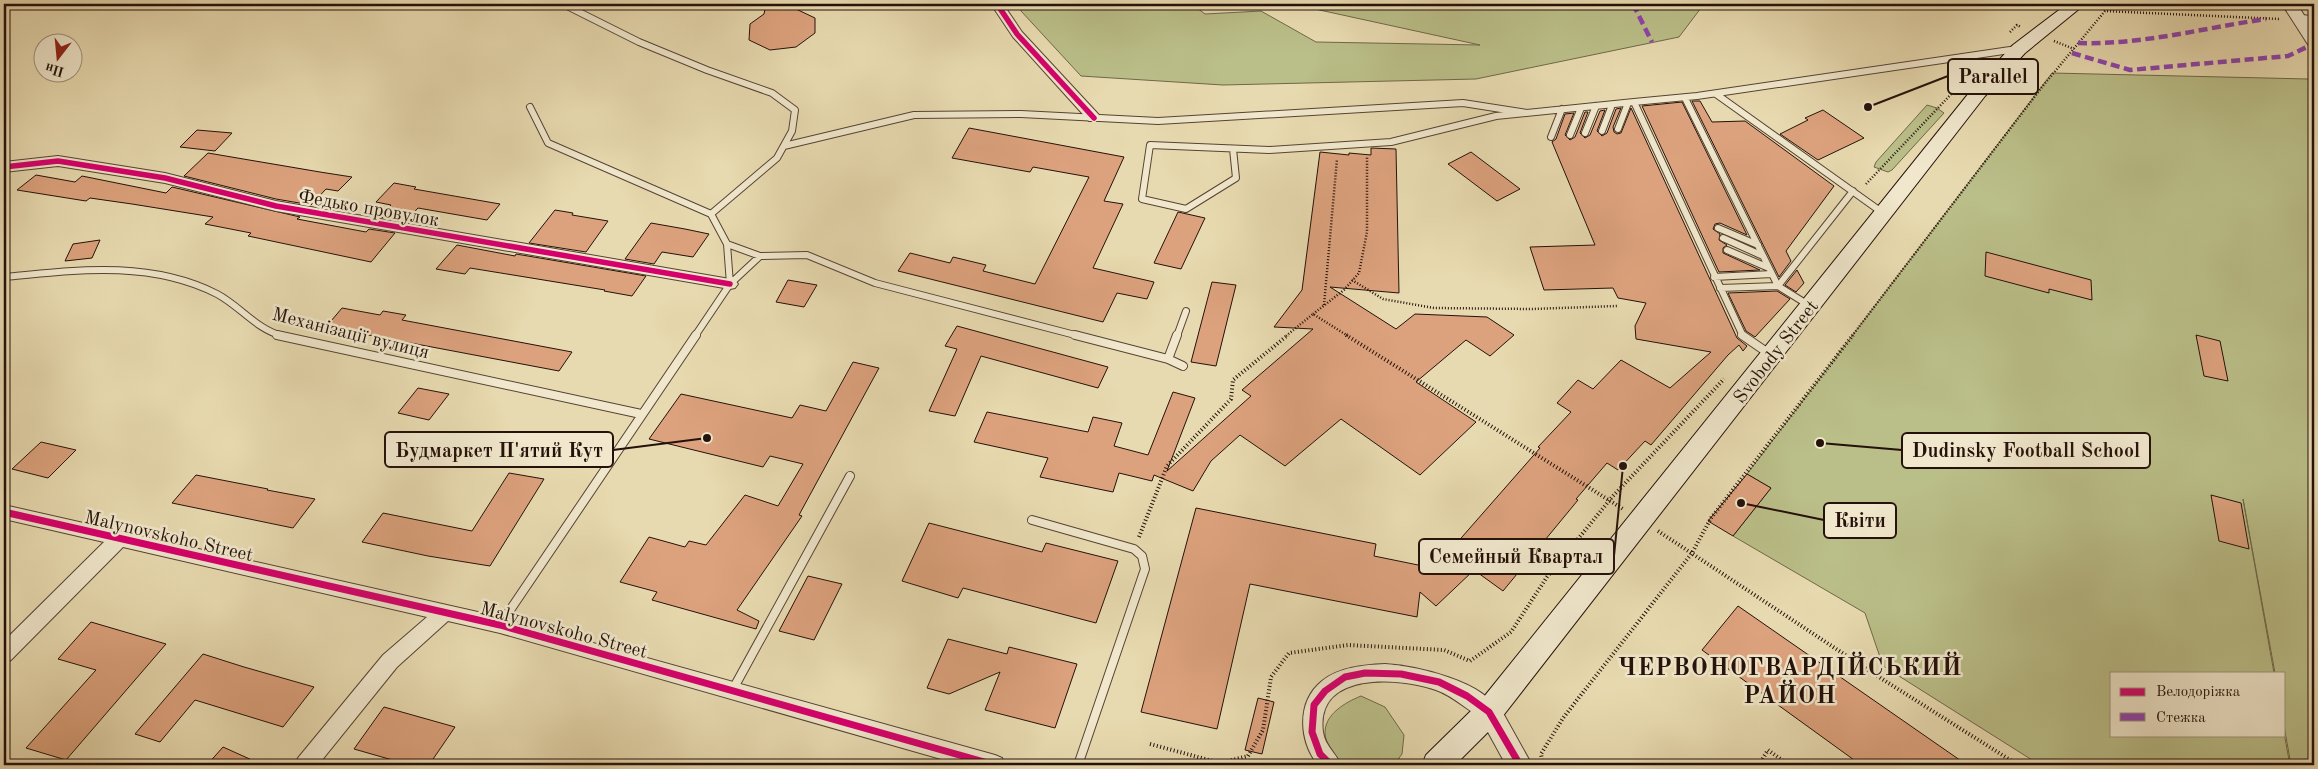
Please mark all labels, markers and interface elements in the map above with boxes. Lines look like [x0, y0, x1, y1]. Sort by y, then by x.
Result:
north arrow [32, 32, 82, 82]
callout: Parallel [1948, 59, 2038, 94]
text: Пн [43, 60, 66, 79]
text: Parallel [1958, 68, 2028, 88]
street label: Федько провулок [297, 188, 441, 231]
street label: Svobody Street [1731, 297, 1823, 408]
street label: Механізації вулиця [270, 306, 431, 363]
callout: Будмаркет П'ятий Кут [385, 432, 613, 467]
callout: Dudinsky Football School [1902, 433, 2150, 468]
text: Будмаркет П'ятий Кут [395, 442, 603, 462]
text: Dudinsky Football School [1912, 442, 2140, 462]
callout: Квіти [1824, 503, 1896, 538]
street label: Malynovskoho Street [82, 509, 255, 566]
text: Квіти [1834, 512, 1886, 532]
callout: Семейный Квартал [1419, 539, 1614, 574]
text: Семейный Квартал [1429, 548, 1603, 568]
street label: Malynovskoho Street [478, 600, 649, 663]
district label: ЧЕРВОНОГВАРДІЙСЬКИЙ РАЙОН [1618, 651, 1962, 709]
legend [2110, 672, 2286, 736]
text: Велодоріжка [2156, 685, 2241, 700]
text: Стежка [2156, 711, 2206, 726]

